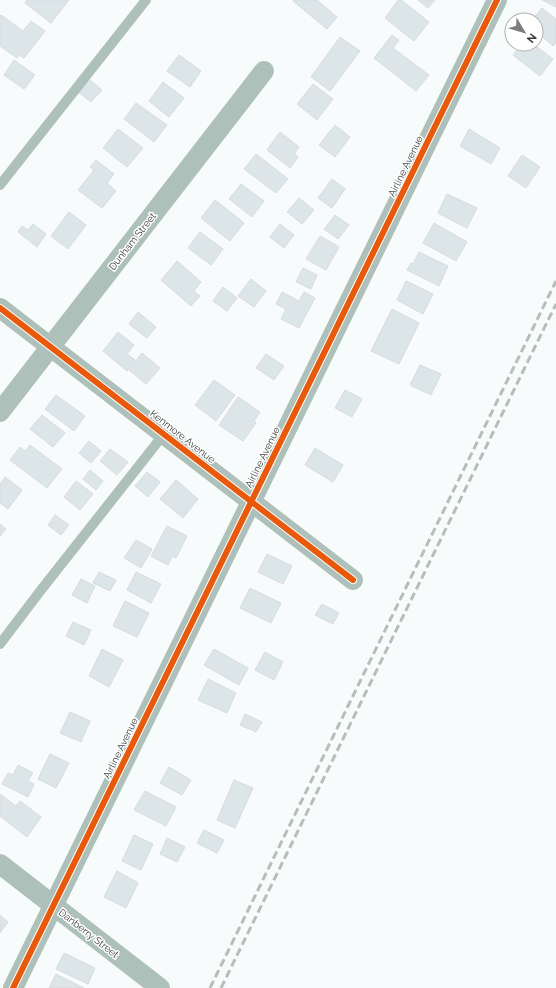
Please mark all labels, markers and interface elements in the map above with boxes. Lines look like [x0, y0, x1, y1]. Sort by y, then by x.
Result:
north arrow [504, 12, 544, 52]
text: N [524, 31, 539, 45]
street label: Airline Avenue [386, 134, 425, 198]
street label: Dunham Street [107, 210, 159, 272]
street label: Kenmore Avenue [148, 408, 218, 465]
street label: Airline Avenue [243, 425, 282, 489]
street label: Airline Avenue [101, 716, 140, 780]
street label: Danberry Street [57, 907, 121, 961]

